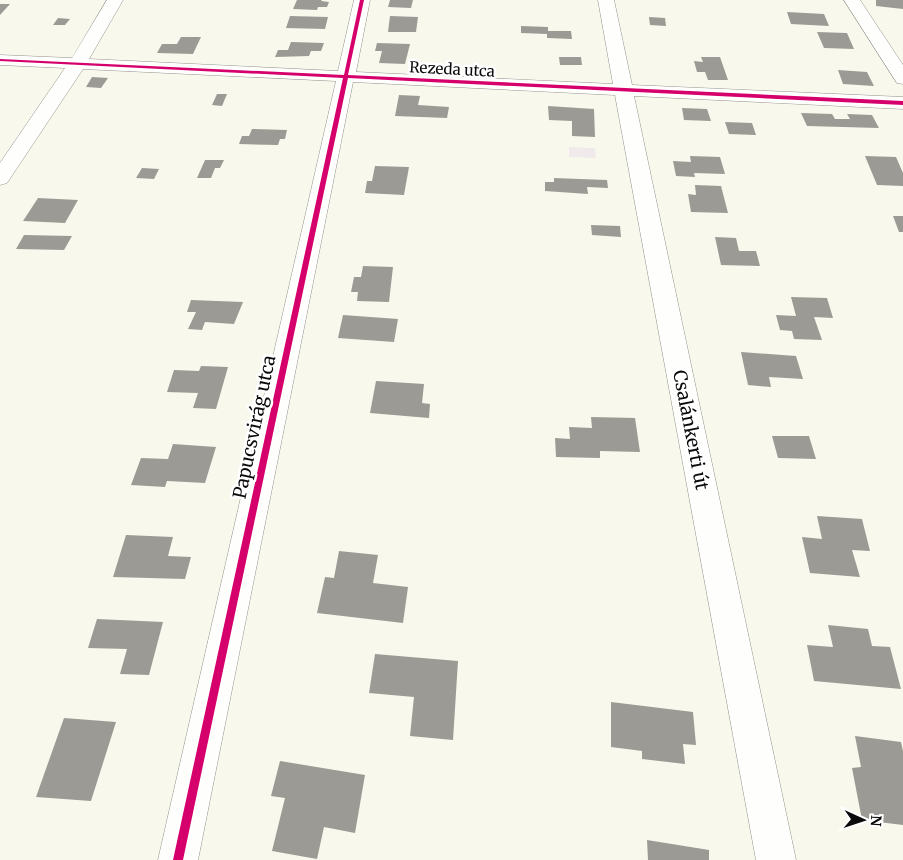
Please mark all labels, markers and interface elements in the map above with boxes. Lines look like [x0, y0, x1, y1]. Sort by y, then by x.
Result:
street label: Rezeda utca [409, 57, 495, 81]
street label: Papucsvirág utca [228, 353, 281, 501]
street label: Csalánkerti út [668, 368, 714, 492]
north arrow [838, 795, 888, 845]
text: N [867, 815, 885, 827]

